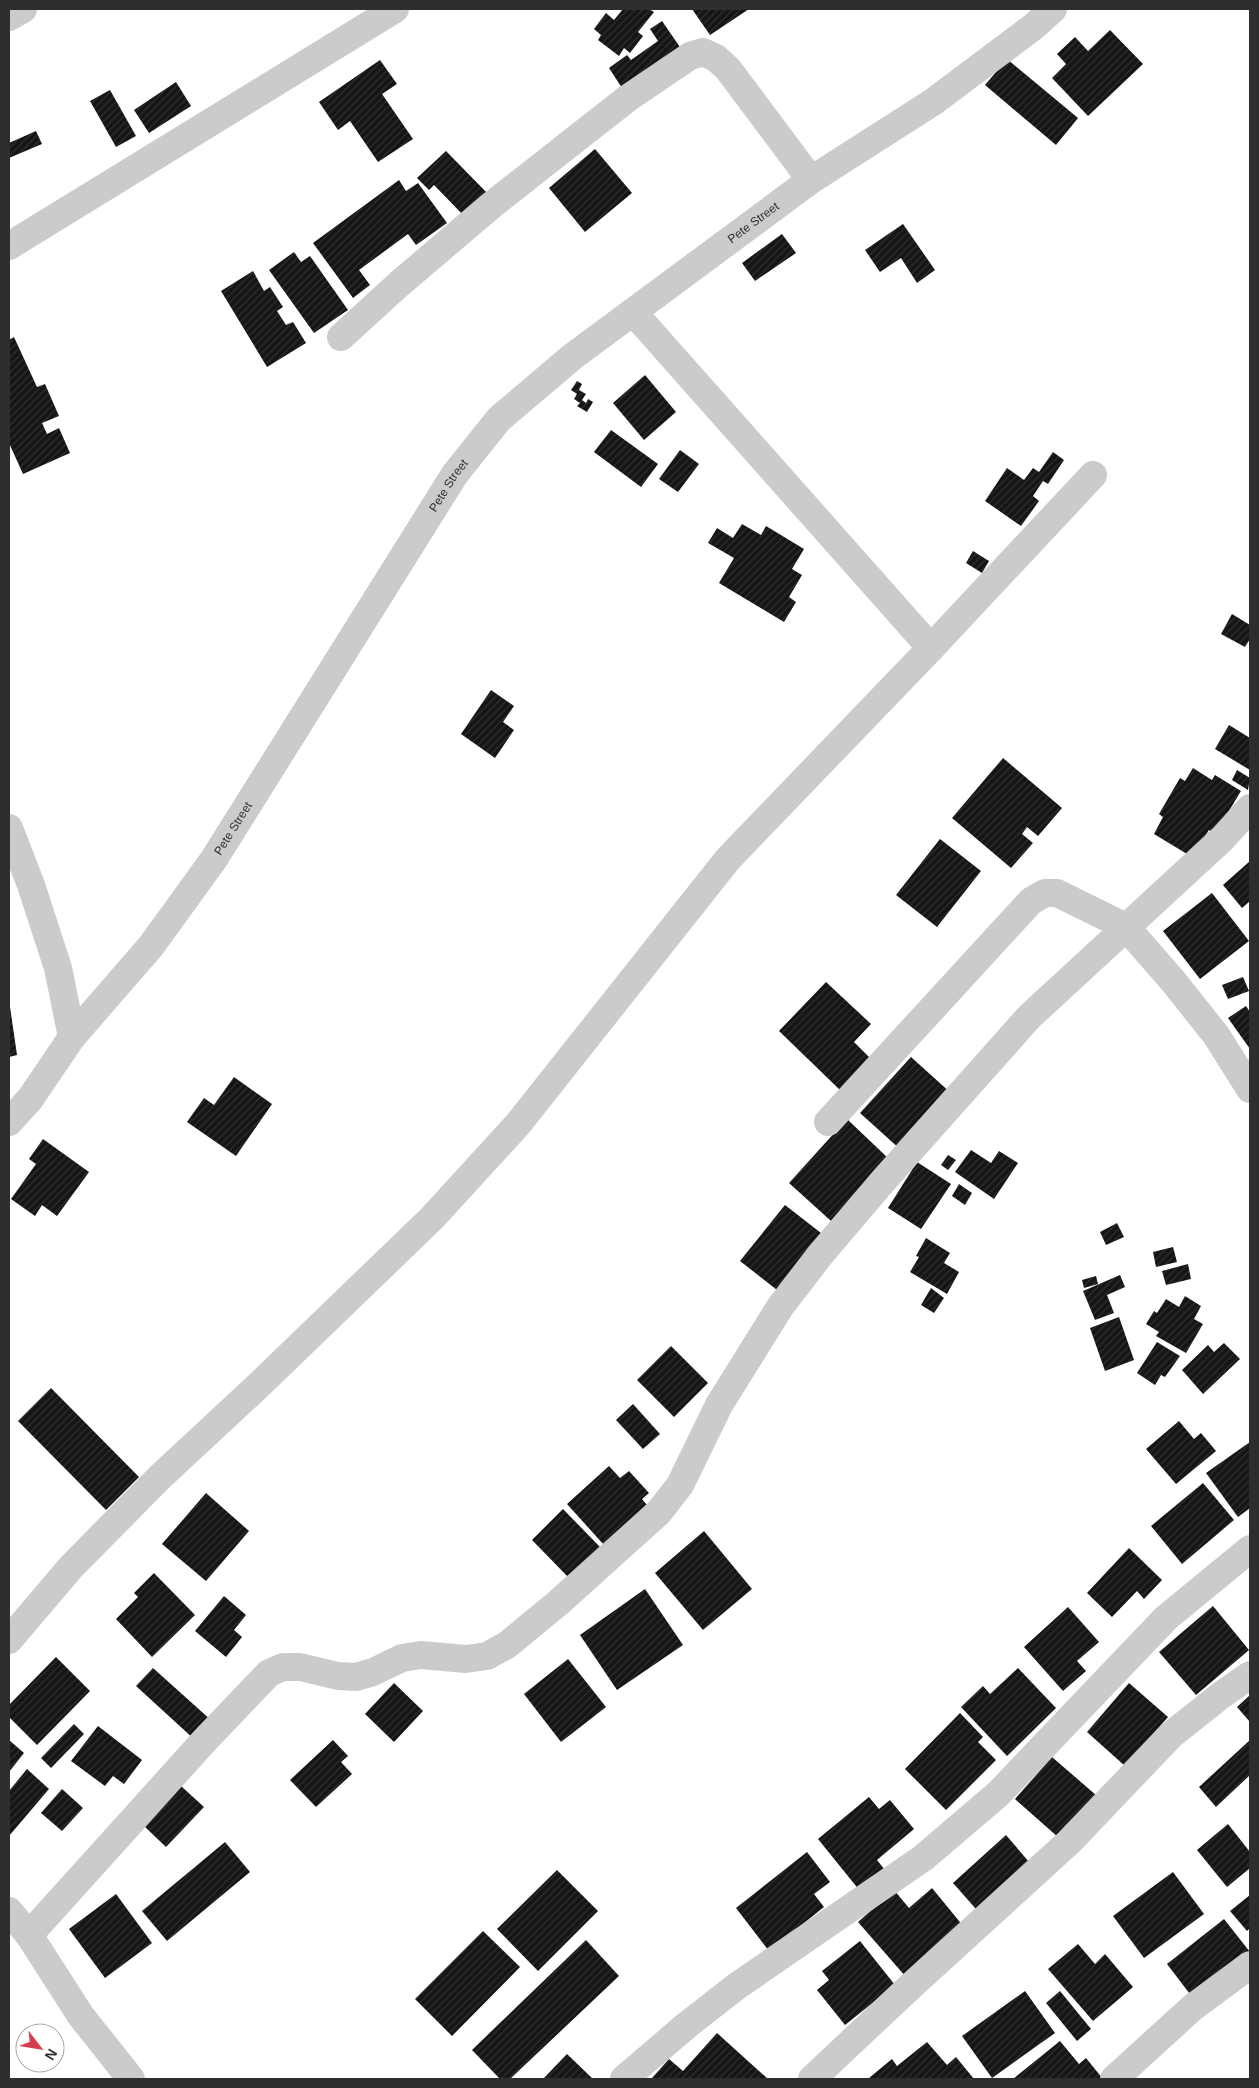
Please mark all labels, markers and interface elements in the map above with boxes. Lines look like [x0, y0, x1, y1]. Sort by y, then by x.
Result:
street label: Pete Street [725, 199, 782, 246]
street label: Pete Street [426, 456, 471, 514]
street label: Pete Street [211, 799, 255, 858]
north arrow [15, 2023, 65, 2073]
text: N [42, 2046, 61, 2063]

